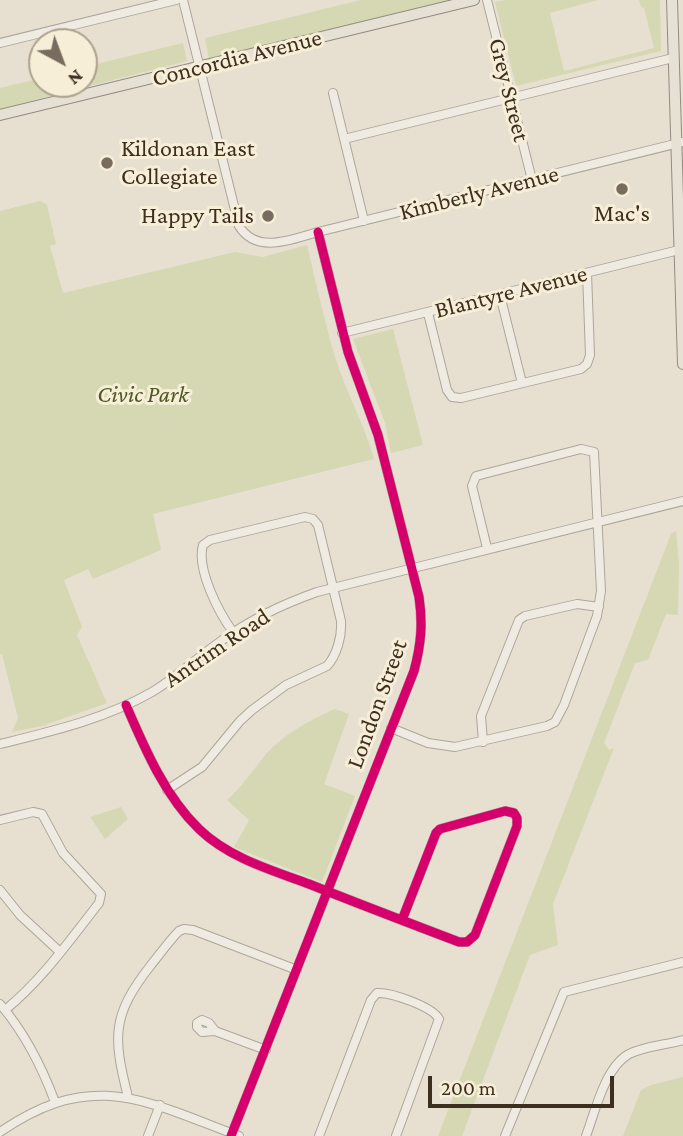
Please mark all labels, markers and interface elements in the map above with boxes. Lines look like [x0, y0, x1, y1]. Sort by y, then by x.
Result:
street label: Concordia Avenue [149, 23, 325, 93]
north arrow [28, 28, 98, 98]
street label: Grey Street [482, 35, 536, 145]
text: N [64, 66, 88, 90]
place label: Kildonan East Collegiate [121, 135, 255, 191]
marker: Kildonan East Collegiate [99, 155, 115, 171]
street label: Kimberly Avenue [396, 159, 562, 227]
marker: Mac's [614, 181, 630, 197]
place label: Mac's [594, 200, 650, 228]
place label: Happy Tails [141, 202, 254, 230]
marker: Happy Tails [260, 208, 276, 224]
street label: Blantyre Avenue [432, 259, 590, 325]
park label: Civic Park [97, 381, 189, 409]
street label: Antrim Road [158, 602, 276, 694]
street label: London Street [340, 636, 414, 772]
scale bar [431, 1062, 616, 1106]
text: 200 m [441, 1076, 496, 1100]

